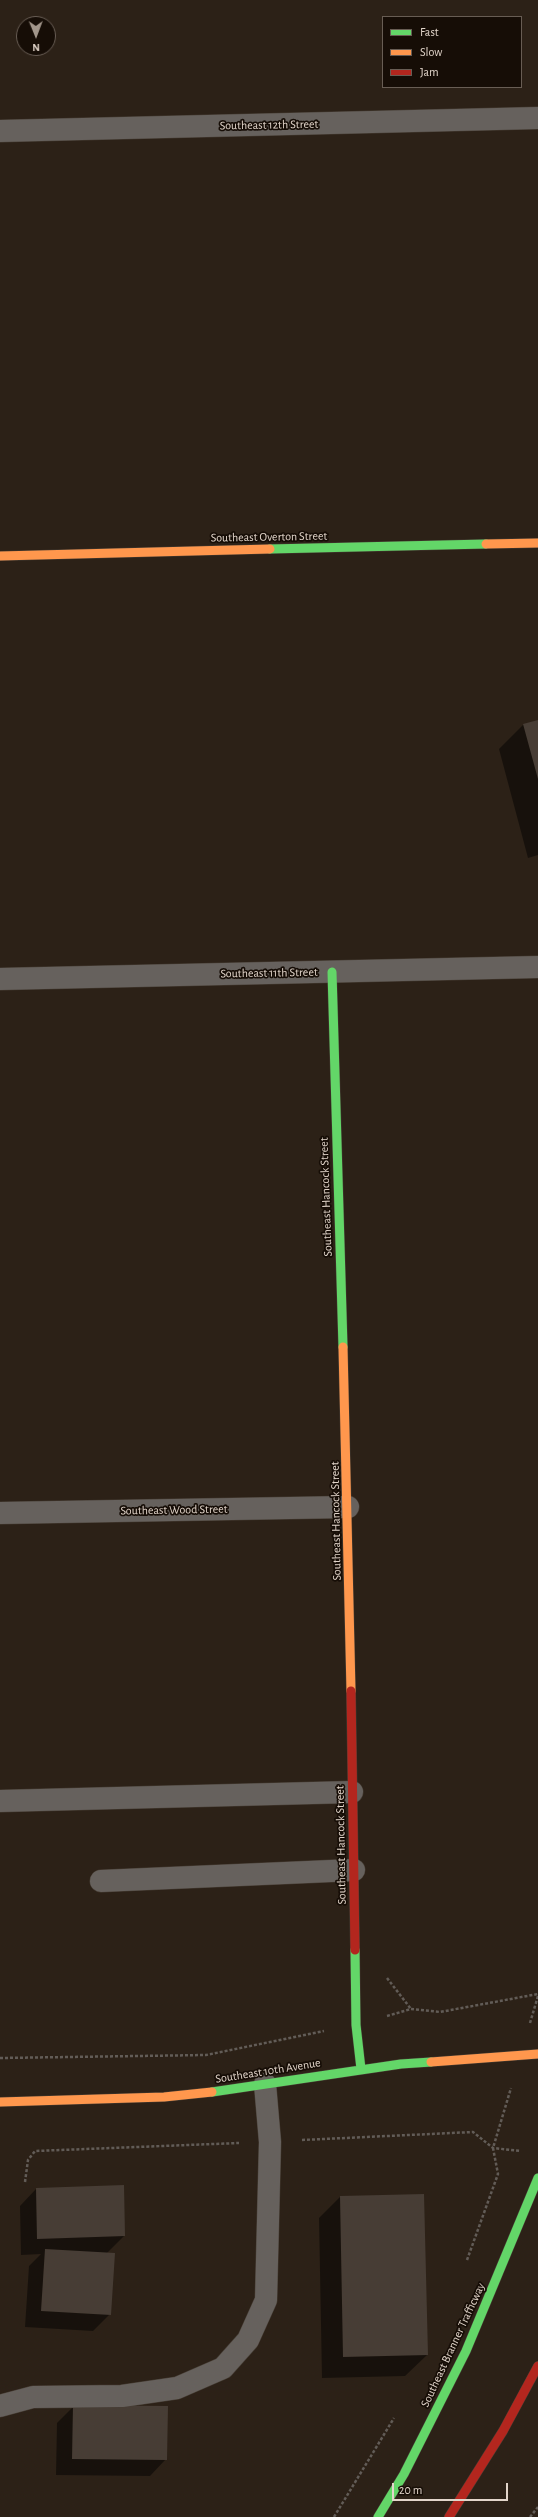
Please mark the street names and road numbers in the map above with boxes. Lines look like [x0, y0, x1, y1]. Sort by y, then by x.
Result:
street label: Southeast 12th Street [220, 117, 318, 133]
street label: Southeast Overton Street [211, 529, 327, 545]
street label: Southeast 11th Street [220, 965, 318, 981]
street label: Southeast Hancock Street [317, 1137, 335, 1257]
street label: Southeast Hancock Street [328, 1461, 344, 1581]
street label: Southeast Wood Street [120, 1502, 228, 1518]
street label: Southeast Hancock Street [333, 1785, 349, 1905]
street label: Southeast 10th Avenue [214, 2056, 322, 2086]
street label: Southeast Branner Trafficway [418, 2281, 488, 2409]

